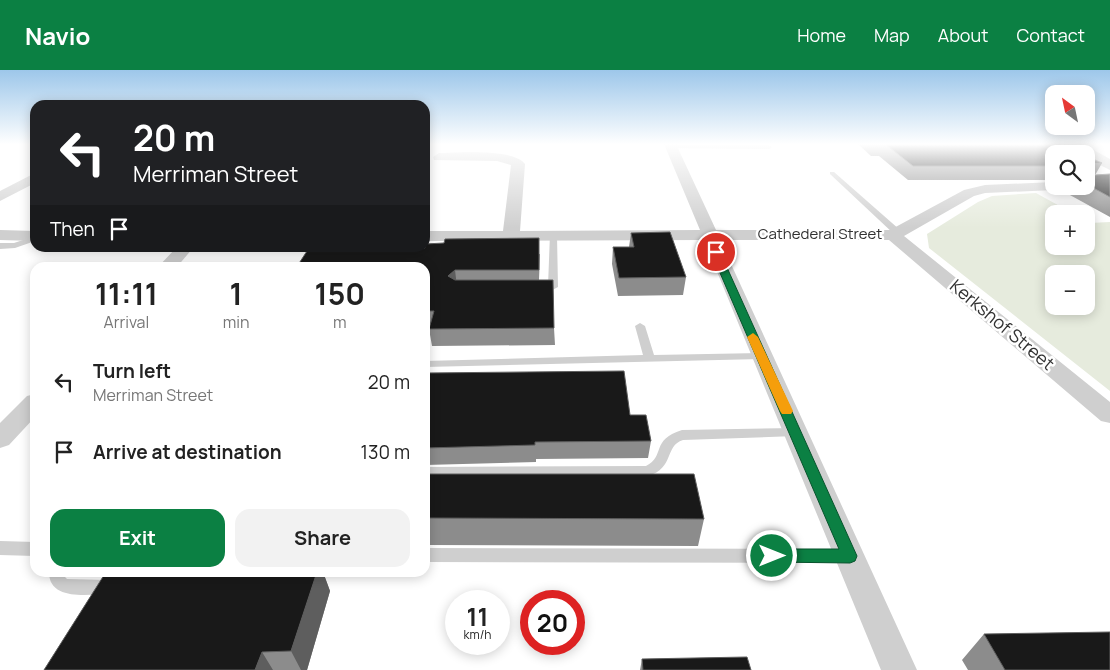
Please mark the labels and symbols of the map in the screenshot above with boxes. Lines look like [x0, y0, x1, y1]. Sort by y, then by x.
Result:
north arrow [1045, 85, 1095, 135]
street label: Cathederal Street [758, 223, 882, 244]
pin [695, 231, 737, 273]
street label: Kerkshof Street [945, 273, 1060, 375]
position arrow [745, 529, 797, 581]
speed limit sign: 20 [520, 590, 585, 655]

